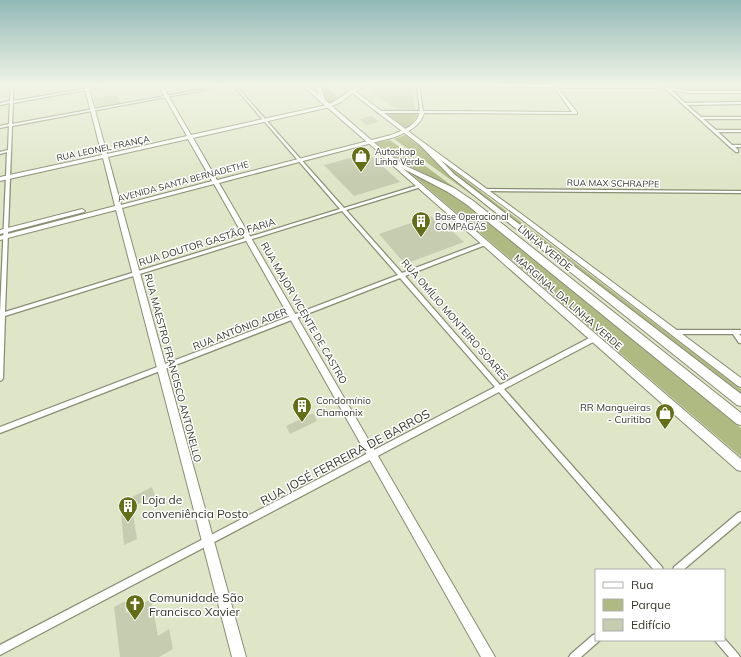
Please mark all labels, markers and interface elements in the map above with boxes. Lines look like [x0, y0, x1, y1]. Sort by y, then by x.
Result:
street label: RUA LEONEL FRANÇA [55, 133, 151, 163]
shop icon: Autoshop Linha Verde [350, 145, 372, 173]
place label: Autoshop Linha Verde [375, 146, 425, 167]
street label: AVENIDA SANTA BERNADETHE [116, 158, 250, 204]
street label: RUA MAX SCHRAPPE [567, 177, 659, 189]
building icon: Base Operacional COMPAGÁS [410, 210, 432, 238]
place label: Base Operacional COMPAGÁS [435, 211, 509, 232]
street label: RUA DOUTOR GASTÃO FARIA [137, 215, 278, 269]
street label: LINHA VERDE [515, 222, 575, 274]
street label: RUA MAJOR VICENTE DE CASTRO [258, 240, 350, 387]
street label: MARGINAL DA LINHA VERDE [511, 251, 625, 353]
street label: RUA OMÍLIO MONTEIRO SOARES [399, 256, 511, 384]
street label: RUA MAESTRO FRANCISCO ANTONELLO [142, 272, 205, 464]
street label: RUA ANTÔNIO ADER [191, 305, 289, 353]
place label: Condomínio Chamonix [316, 394, 371, 419]
building icon: Condomínio Chamonix [291, 395, 313, 423]
place label: RR Mangueiras - Curitiba [580, 401, 651, 426]
shop icon: RR Mangueiras - Curitiba [654, 402, 676, 430]
street label: RUA JOSÉ FERREIRA DE BARROS [258, 406, 432, 508]
place label: Loja de conveniência Posto [142, 492, 248, 521]
building icon: Loja de conveniência Posto [117, 495, 139, 523]
legend [595, 569, 725, 641]
text: Rua [631, 577, 653, 592]
place label: Comunidade São Francisco Xavier [149, 590, 244, 619]
church icon: Comunidade São Francisco Xavier [124, 593, 146, 621]
text: Parque [631, 597, 671, 612]
text: Edifício [631, 617, 671, 632]

